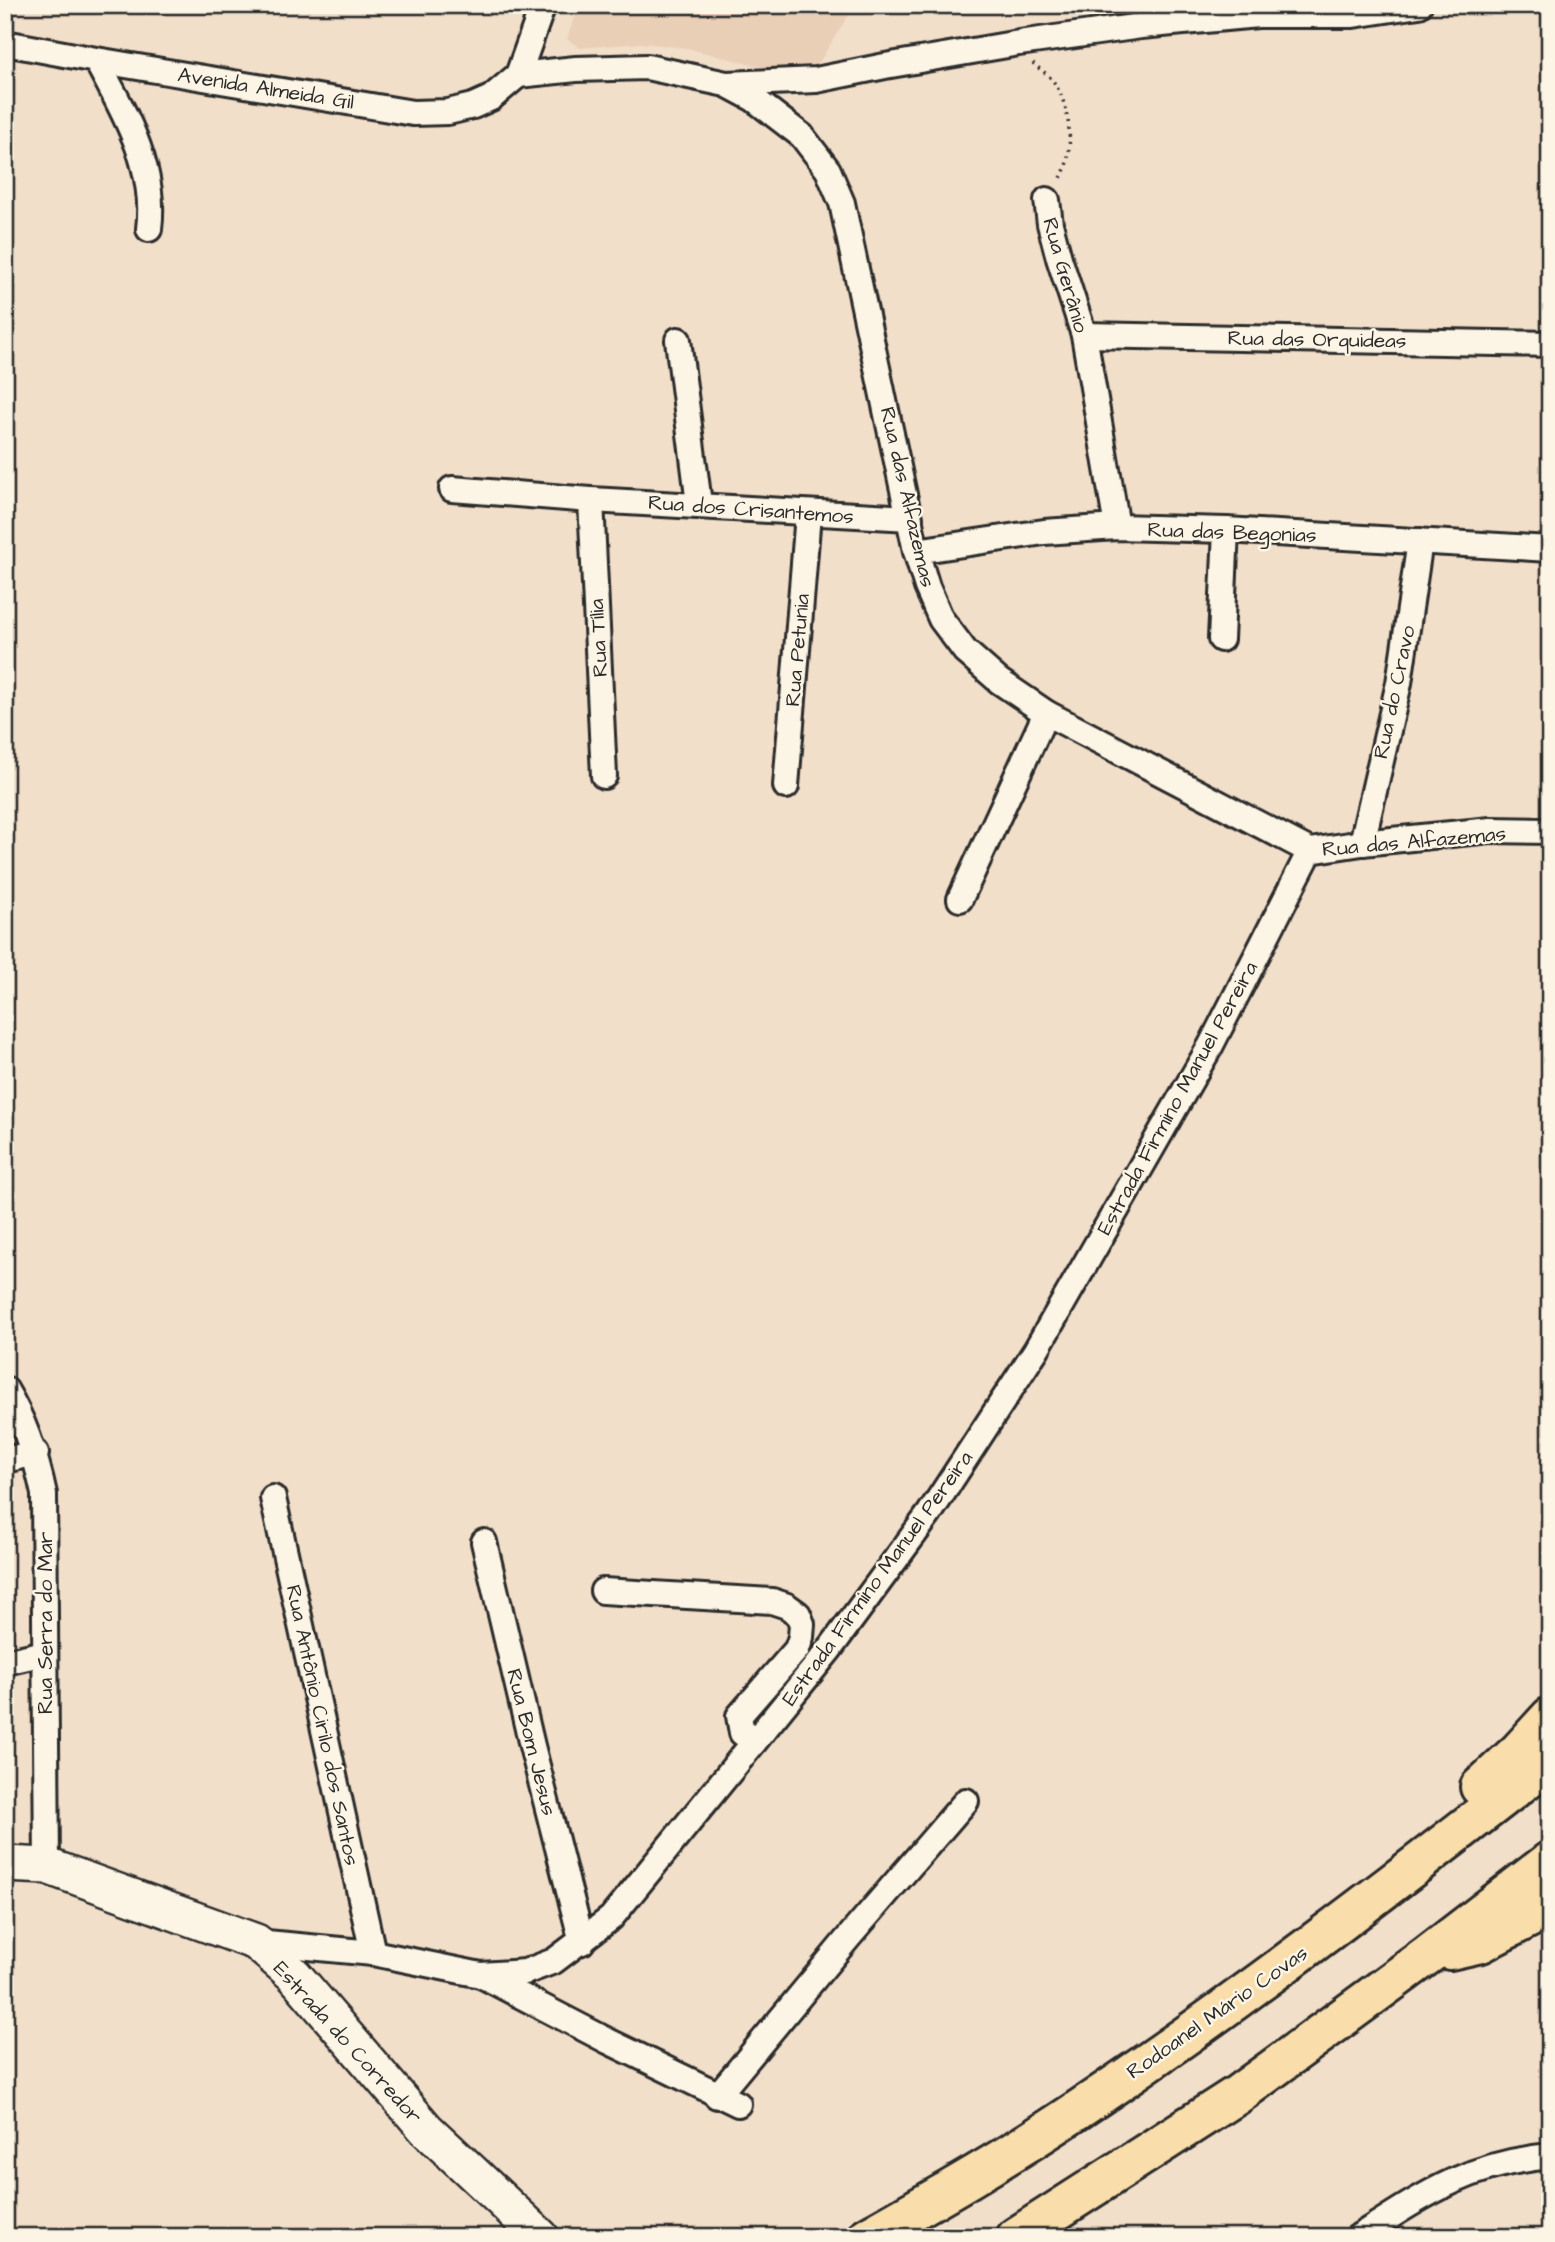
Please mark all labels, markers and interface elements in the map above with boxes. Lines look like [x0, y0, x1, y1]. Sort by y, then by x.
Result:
street label: Avenida Almeida Gil [176, 60, 356, 117]
street label: Rua Gerânio [1035, 214, 1096, 336]
street label: Rua das Orquideas [1227, 323, 1407, 356]
street label: Rua das Alfazemas [873, 404, 942, 590]
street label: Rua dos Crisantemos [647, 488, 855, 531]
street label: Rua das Begonias [1147, 515, 1317, 552]
street label: Rua Petunia [778, 592, 817, 708]
street label: Rua Tília [582, 598, 615, 678]
street label: Rua do Cravo [1366, 623, 1423, 761]
street label: Rua das Alfazemas [1321, 819, 1507, 864]
street label: Estrada Firmino Manuel Pereira [1090, 956, 1265, 1240]
street label: Estrada Firmino Manuel Pereira [775, 1445, 980, 1712]
street label: Rua Serra do Mar [31, 1531, 60, 1714]
street label: Rua Antônio Cirilo dos Santos [279, 1582, 366, 1868]
street label: Rua Bom Jesus [499, 1666, 564, 1819]
street label: Rodoanel Mário Covas [1121, 1939, 1314, 2086]
street label: Estrada do Corredor [267, 1955, 429, 2130]

